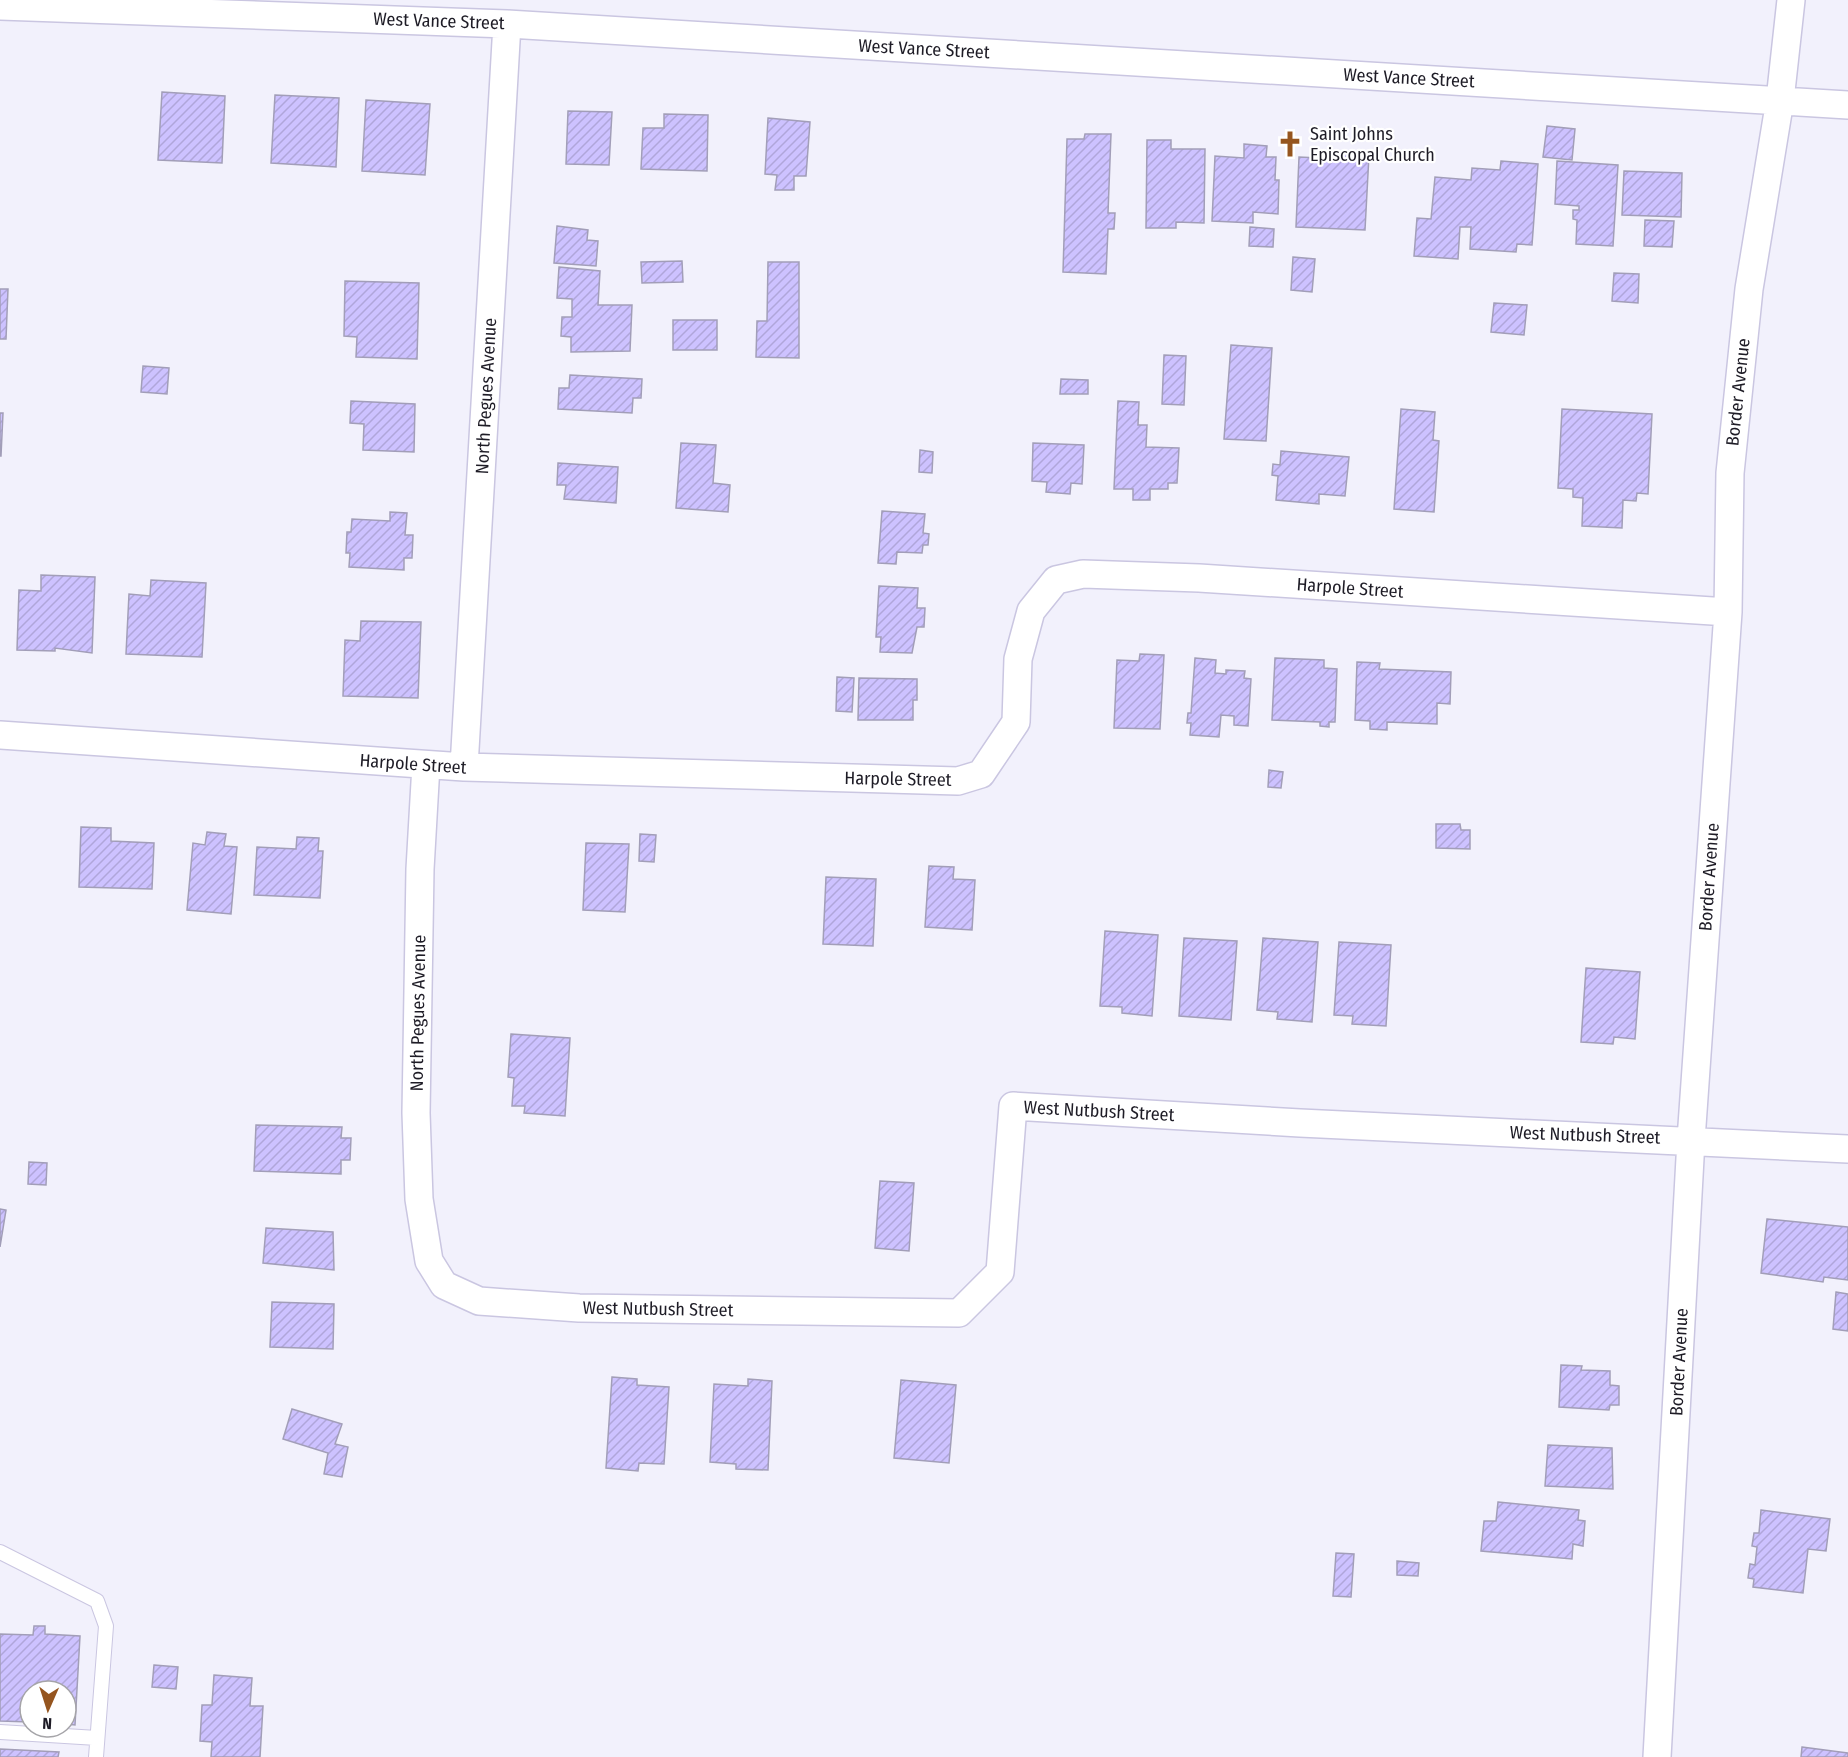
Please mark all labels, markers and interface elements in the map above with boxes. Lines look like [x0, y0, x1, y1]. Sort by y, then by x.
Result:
street label: West Vance Street [373, 8, 505, 34]
street label: West Vance Street [858, 35, 990, 63]
street label: West Vance Street [1343, 64, 1475, 92]
place label: Saint Johns Episcopal Church [1310, 123, 1435, 166]
church icon: Saint Johns Episcopal Church [1275, 129, 1305, 159]
street label: North Pegues Avenue [471, 317, 501, 475]
street label: Border Avenue [1721, 337, 1755, 447]
street label: Harpole Street [1296, 573, 1404, 603]
street label: Harpole Street [359, 749, 467, 779]
street label: Harpole Street [844, 767, 952, 791]
street label: Border Avenue [1694, 822, 1724, 932]
street label: North Pegues Avenue [406, 934, 430, 1092]
street label: West Nutbush Street [1023, 1096, 1175, 1126]
street label: West Nutbush Street [1509, 1121, 1661, 1149]
street label: West Nutbush Street [582, 1297, 734, 1321]
street label: Border Avenue [1665, 1307, 1693, 1417]
north arrow [18, 1679, 78, 1739]
text: N [42, 1714, 53, 1733]

